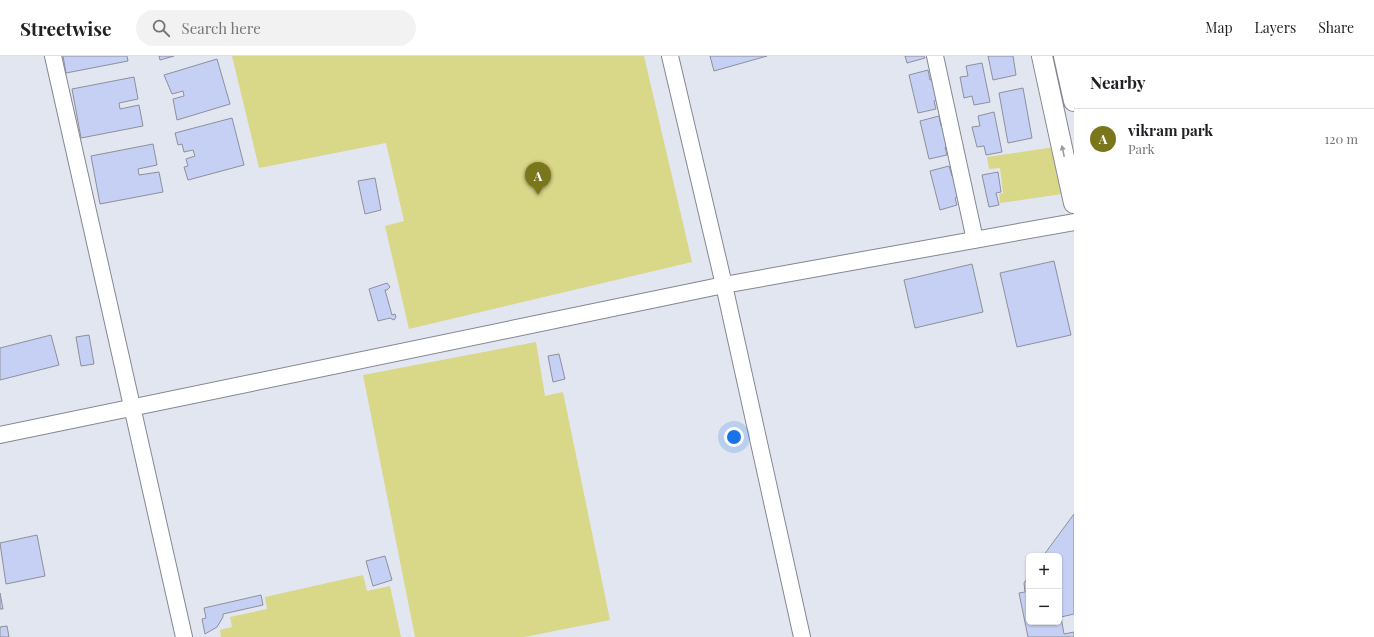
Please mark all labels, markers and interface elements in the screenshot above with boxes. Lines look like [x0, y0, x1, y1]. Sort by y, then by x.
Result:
search box [136, 10, 416, 46]
text: Streetwise [20, 15, 112, 41]
icon: search [150, 17, 172, 39]
text: Search here [182, 18, 261, 38]
text: Map [1205, 18, 1233, 37]
text: Layers [1255, 18, 1296, 37]
text: Share [1318, 18, 1354, 37]
text: Nearby [1090, 71, 1145, 93]
text: vikram park [1128, 120, 1213, 140]
text: A [1099, 130, 1107, 147]
text: 120 m [1324, 130, 1358, 147]
text: Park [1128, 140, 1155, 157]
one-way arrow [1059, 145, 1065, 157]
pin: A [525, 162, 551, 195]
your location [724, 427, 744, 447]
map controls [1026, 553, 1062, 625]
button: + [1026, 553, 1062, 589]
button: − [1026, 589, 1062, 625]

